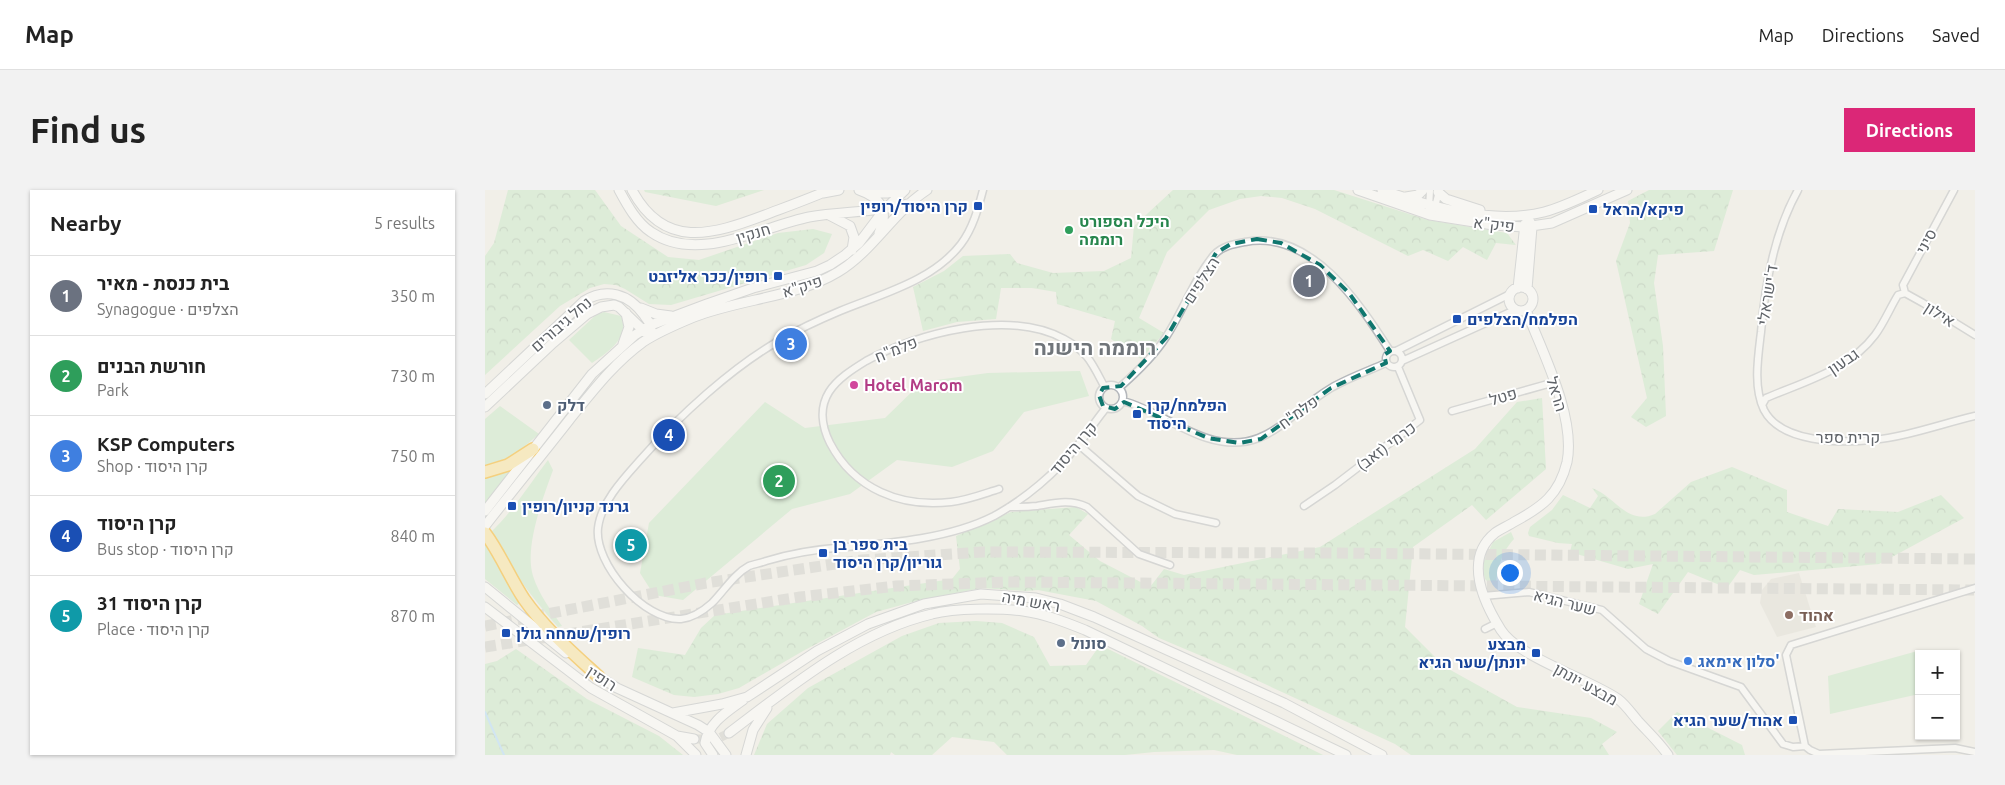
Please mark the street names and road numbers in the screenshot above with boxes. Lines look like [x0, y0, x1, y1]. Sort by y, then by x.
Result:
street label: פיק"א [1472, 213, 1516, 235]
street label: חנקין [734, 219, 772, 247]
street label: סיני [1912, 225, 1940, 257]
street label: הצלפים [1179, 254, 1223, 306]
street label: ד'ישראלי [1753, 264, 1781, 326]
street label: פיק"א [779, 271, 825, 301]
street label: נחל גיבורים [527, 293, 595, 355]
street label: אילון [1921, 298, 1959, 330]
street label: פלמ"ח [872, 332, 920, 366]
street label: גבעון [1824, 344, 1862, 378]
street label: הראל [1543, 374, 1571, 414]
street label: פטל [1487, 383, 1519, 409]
street label: פלמ"ח [1275, 392, 1321, 432]
street label: קרן היסוד [1046, 418, 1100, 478]
street label: כרמי (זאב) [1353, 418, 1420, 475]
street label: קרית ספר [1816, 428, 1880, 446]
street label: שער הגיא [1532, 586, 1598, 618]
street label: ראש מיה [1000, 587, 1062, 615]
street label: מבצע יונתן [1551, 659, 1621, 709]
street label: רופין [584, 662, 620, 694]

